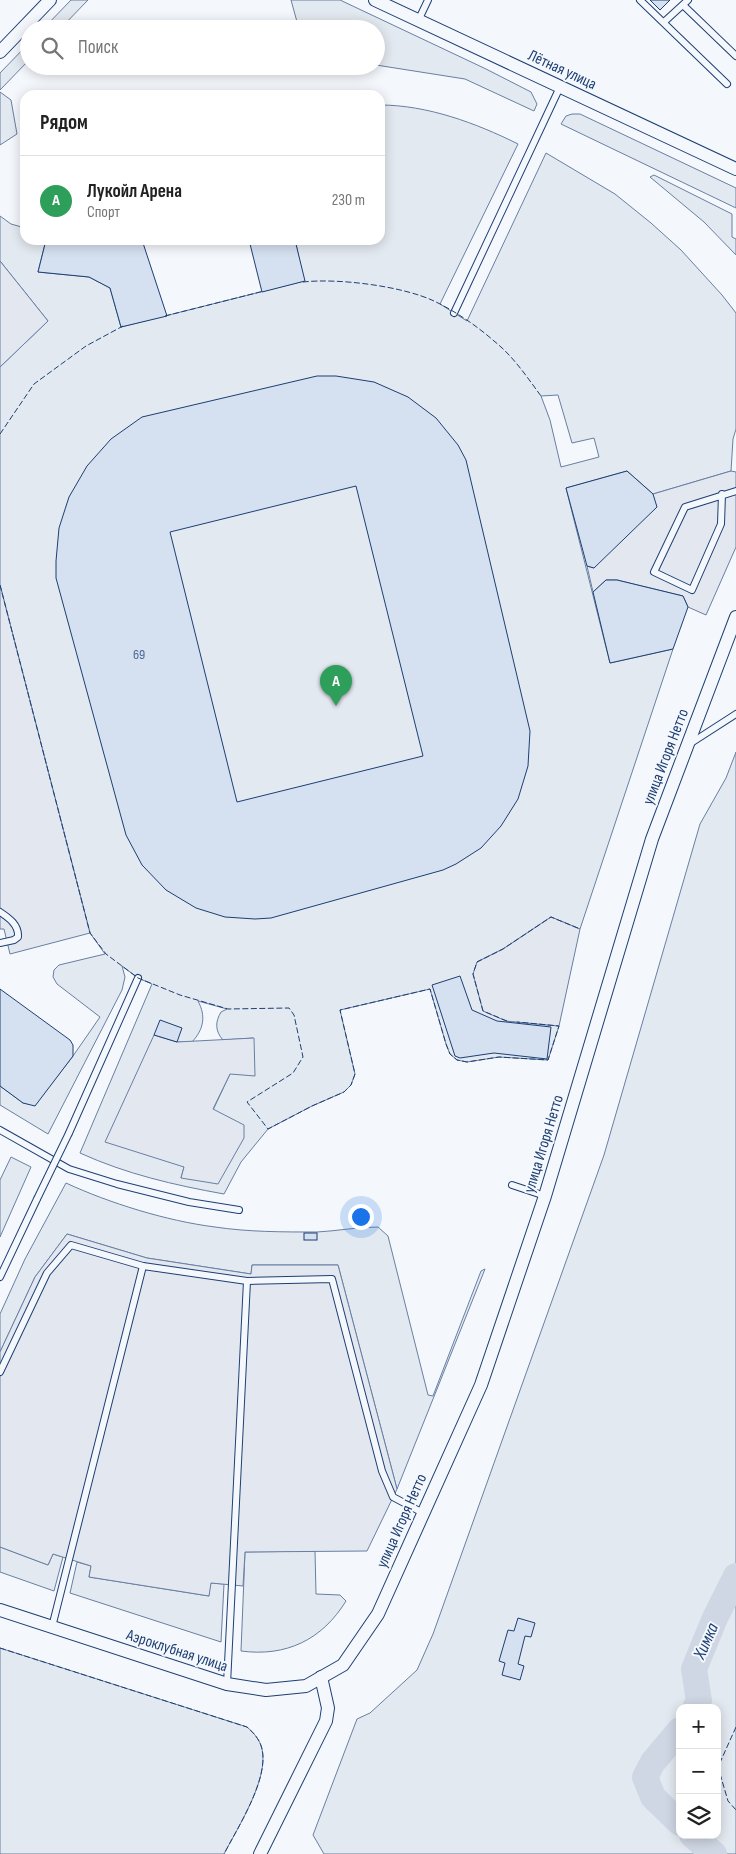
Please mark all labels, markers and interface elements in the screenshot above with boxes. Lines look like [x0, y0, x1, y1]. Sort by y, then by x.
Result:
search box [20, 20, 385, 75]
icon: search [38, 34, 66, 62]
text: Поиск [78, 36, 118, 59]
street label: Лётная улица [525, 46, 599, 94]
text: Рядом [40, 110, 88, 135]
text: Лукойл Арена [87, 180, 182, 203]
text: A [52, 191, 60, 210]
text: 230 m [332, 191, 365, 210]
text: Спорт [87, 203, 120, 222]
house number: 69 [133, 646, 145, 663]
pin: A [320, 665, 352, 706]
street label: улица Игоря Нетто [639, 706, 693, 808]
street label: улица Игоря Нетто [520, 1093, 568, 1195]
your location [348, 1204, 374, 1230]
street label: улица Игоря Нетто [373, 1471, 431, 1571]
water label: Химка [688, 1619, 723, 1663]
street label: Аэроклубная улица [123, 1625, 230, 1676]
map controls [676, 1704, 721, 1839]
button: + [676, 1704, 721, 1749]
button: − [676, 1749, 721, 1794]
button: layers [676, 1794, 721, 1839]

